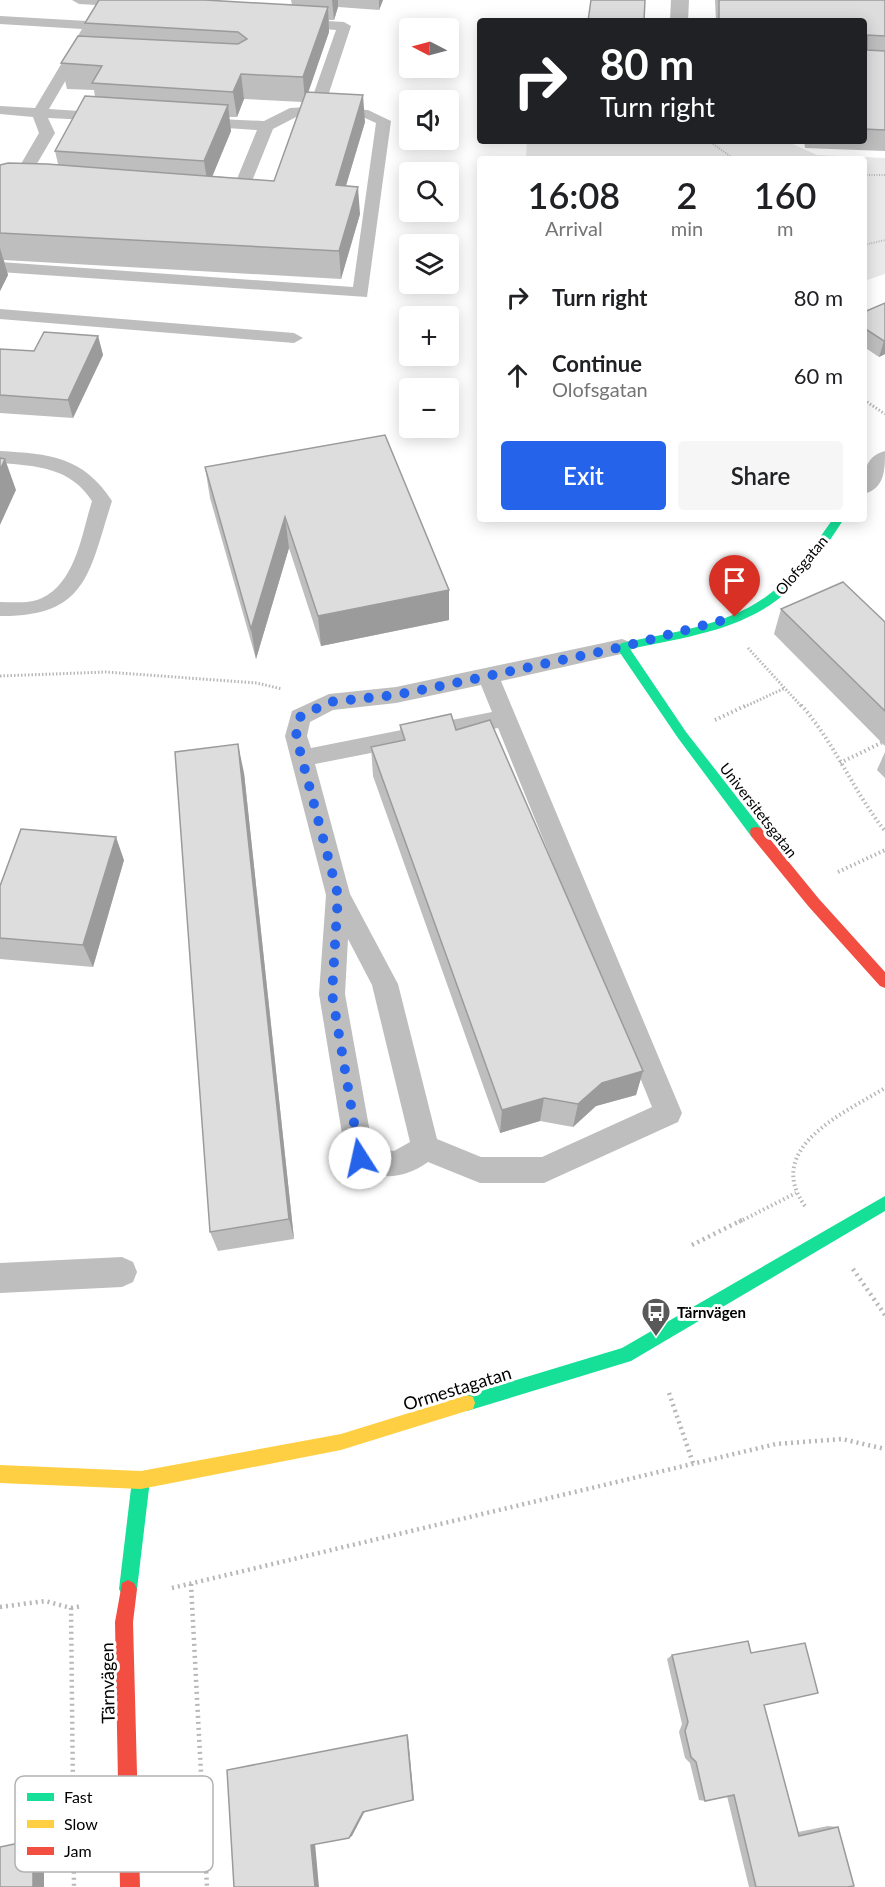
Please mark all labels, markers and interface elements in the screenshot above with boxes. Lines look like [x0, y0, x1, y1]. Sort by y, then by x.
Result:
north arrow [399, 18, 459, 78]
map controls [399, 18, 459, 438]
text: 80 m [600, 39, 694, 89]
icon: right [501, 42, 579, 120]
button: sound [399, 90, 459, 150]
text: Turn right [600, 90, 715, 123]
button: search [399, 162, 459, 222]
text: 16:08 [528, 173, 620, 217]
text: 2 [677, 173, 697, 217]
text: 160 [754, 173, 816, 217]
text: Arrival [545, 216, 603, 240]
text: min [671, 216, 703, 240]
text: m [777, 216, 793, 240]
button: layers [399, 234, 459, 294]
icon: right [501, 281, 534, 314]
text: Turn right [552, 284, 647, 311]
text: 80 m [794, 284, 843, 311]
button: + [399, 306, 459, 366]
text: Continue [552, 350, 642, 377]
icon: ahead [501, 359, 534, 392]
text: 60 m [794, 362, 843, 389]
text: Olofsgatan [552, 377, 648, 401]
button: − [399, 378, 459, 438]
button: Exit [501, 441, 666, 510]
button: Share [678, 441, 843, 510]
street label: Olofsgatan [771, 532, 831, 598]
pin [709, 555, 760, 617]
icon: arrive [718, 564, 751, 597]
street label: Universitetsgatan [716, 759, 802, 861]
position arrow [328, 1126, 392, 1190]
bus stop icon: Tärnvägen [640, 1296, 672, 1338]
place label: Tärnvägen [677, 1303, 746, 1321]
street label: Ormestagatan [400, 1361, 514, 1415]
street label: Tärnvägen [95, 1642, 119, 1724]
legend [15, 1776, 213, 1872]
text: Fast [64, 1787, 93, 1806]
text: Slow [64, 1814, 98, 1833]
text: Jam [64, 1841, 92, 1860]

